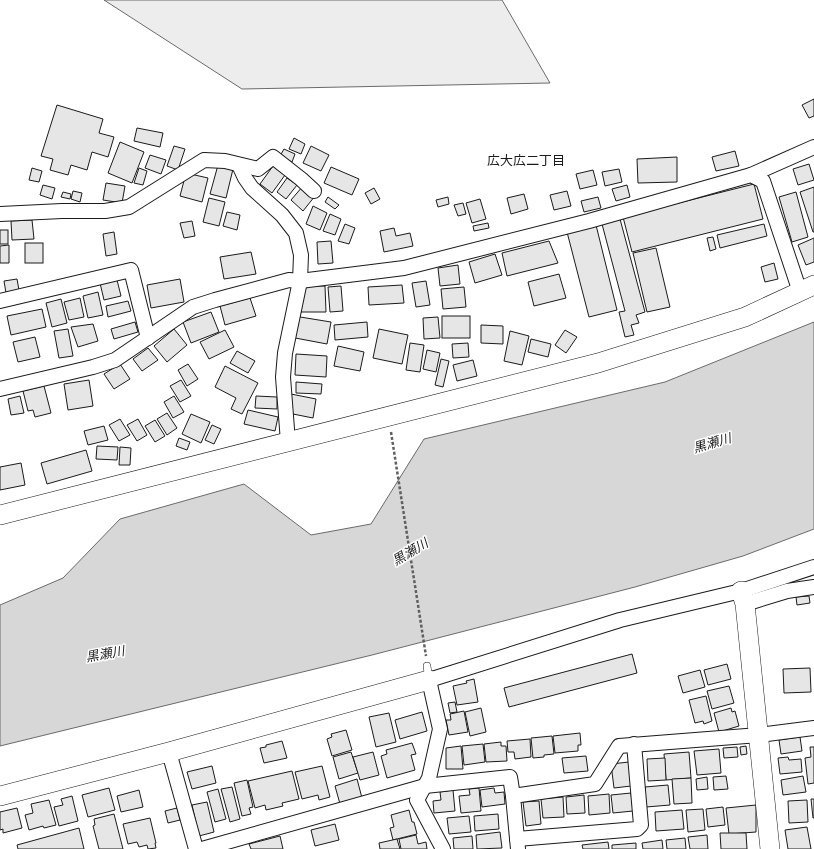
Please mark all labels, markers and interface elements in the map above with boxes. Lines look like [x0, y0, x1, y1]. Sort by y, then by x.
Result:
district label: 広大広二丁目 [487, 153, 565, 168]
water label: 黒瀬川 [691, 430, 735, 456]
water label: 黒瀬川 [389, 535, 432, 568]
water label: 黒瀬川 [84, 643, 127, 665]

